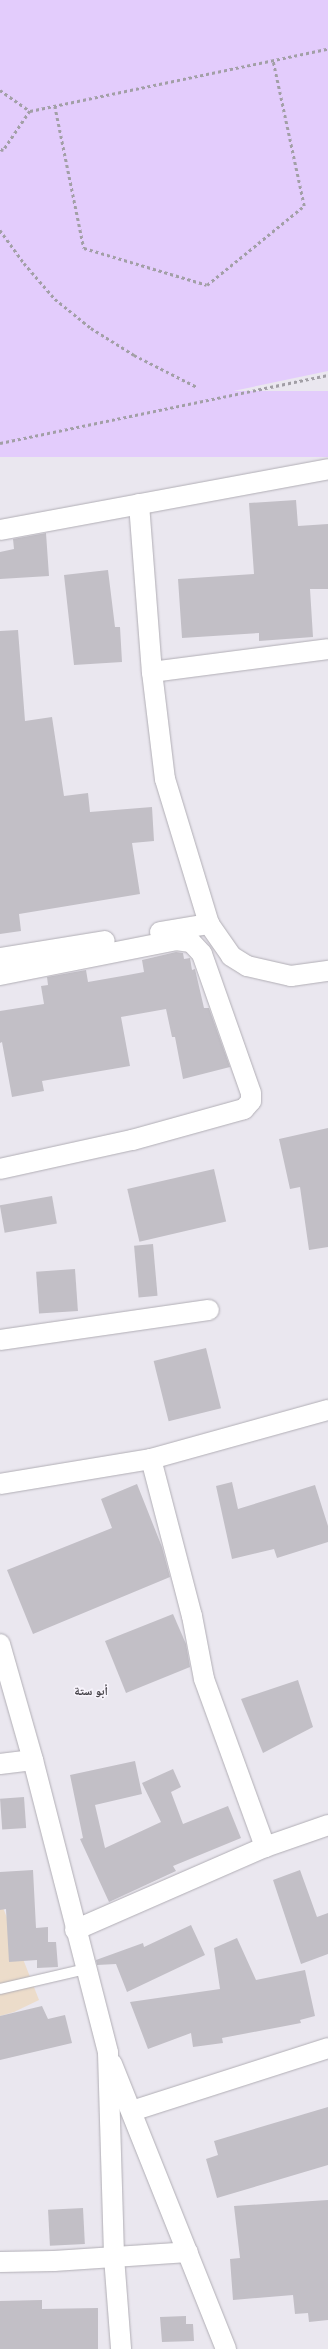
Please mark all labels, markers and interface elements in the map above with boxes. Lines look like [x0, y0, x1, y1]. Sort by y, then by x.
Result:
district label: أبو ستة [74, 1684, 108, 1698]

